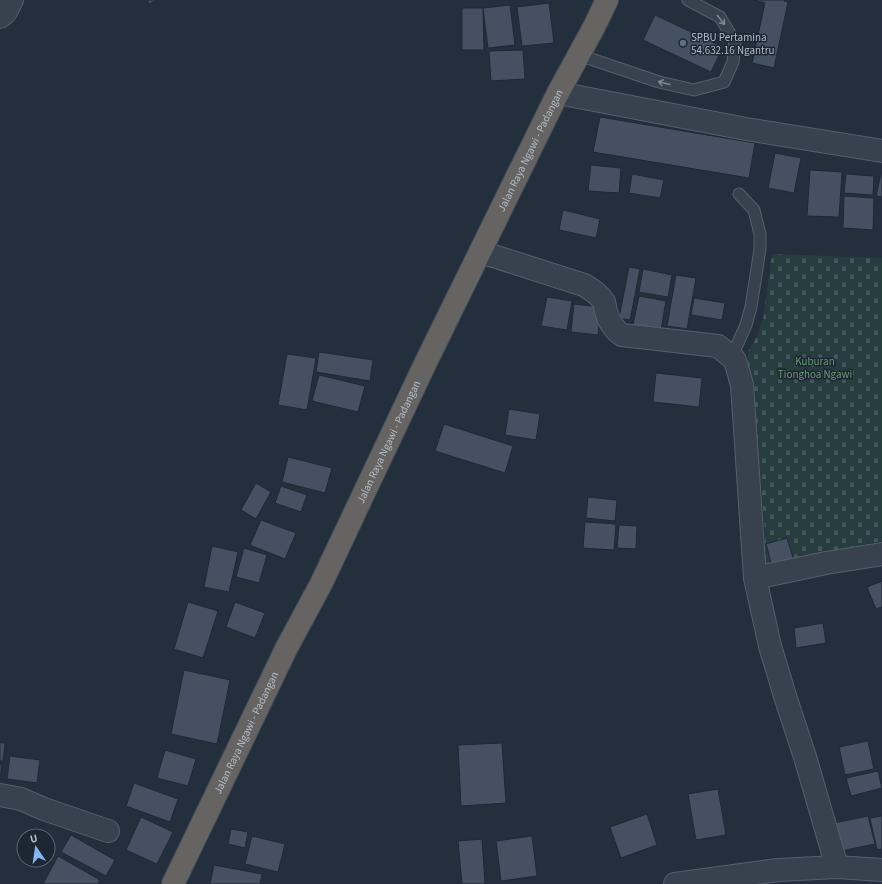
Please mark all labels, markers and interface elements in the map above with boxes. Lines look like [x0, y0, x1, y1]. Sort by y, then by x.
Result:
one-way arrow [716, 15, 725, 25]
place label: SPBU Pertamina 54.632.16 Ngantru [691, 30, 775, 58]
marker: SPBU Pertamina 54.632.16 Ngantru [678, 38, 688, 48]
one-way arrow [658, 79, 671, 86]
street label: Jalan Raya Ngawi - Padangan [494, 87, 567, 214]
park label: Kuburan Tionghoa Ngawi [778, 354, 852, 382]
street label: Jalan Raya Ngawi - Padangan [353, 378, 424, 506]
street label: Jalan Raya Ngawi - Padangan [210, 669, 282, 797]
north arrow [16, 828, 56, 868]
text: U [29, 831, 39, 847]

